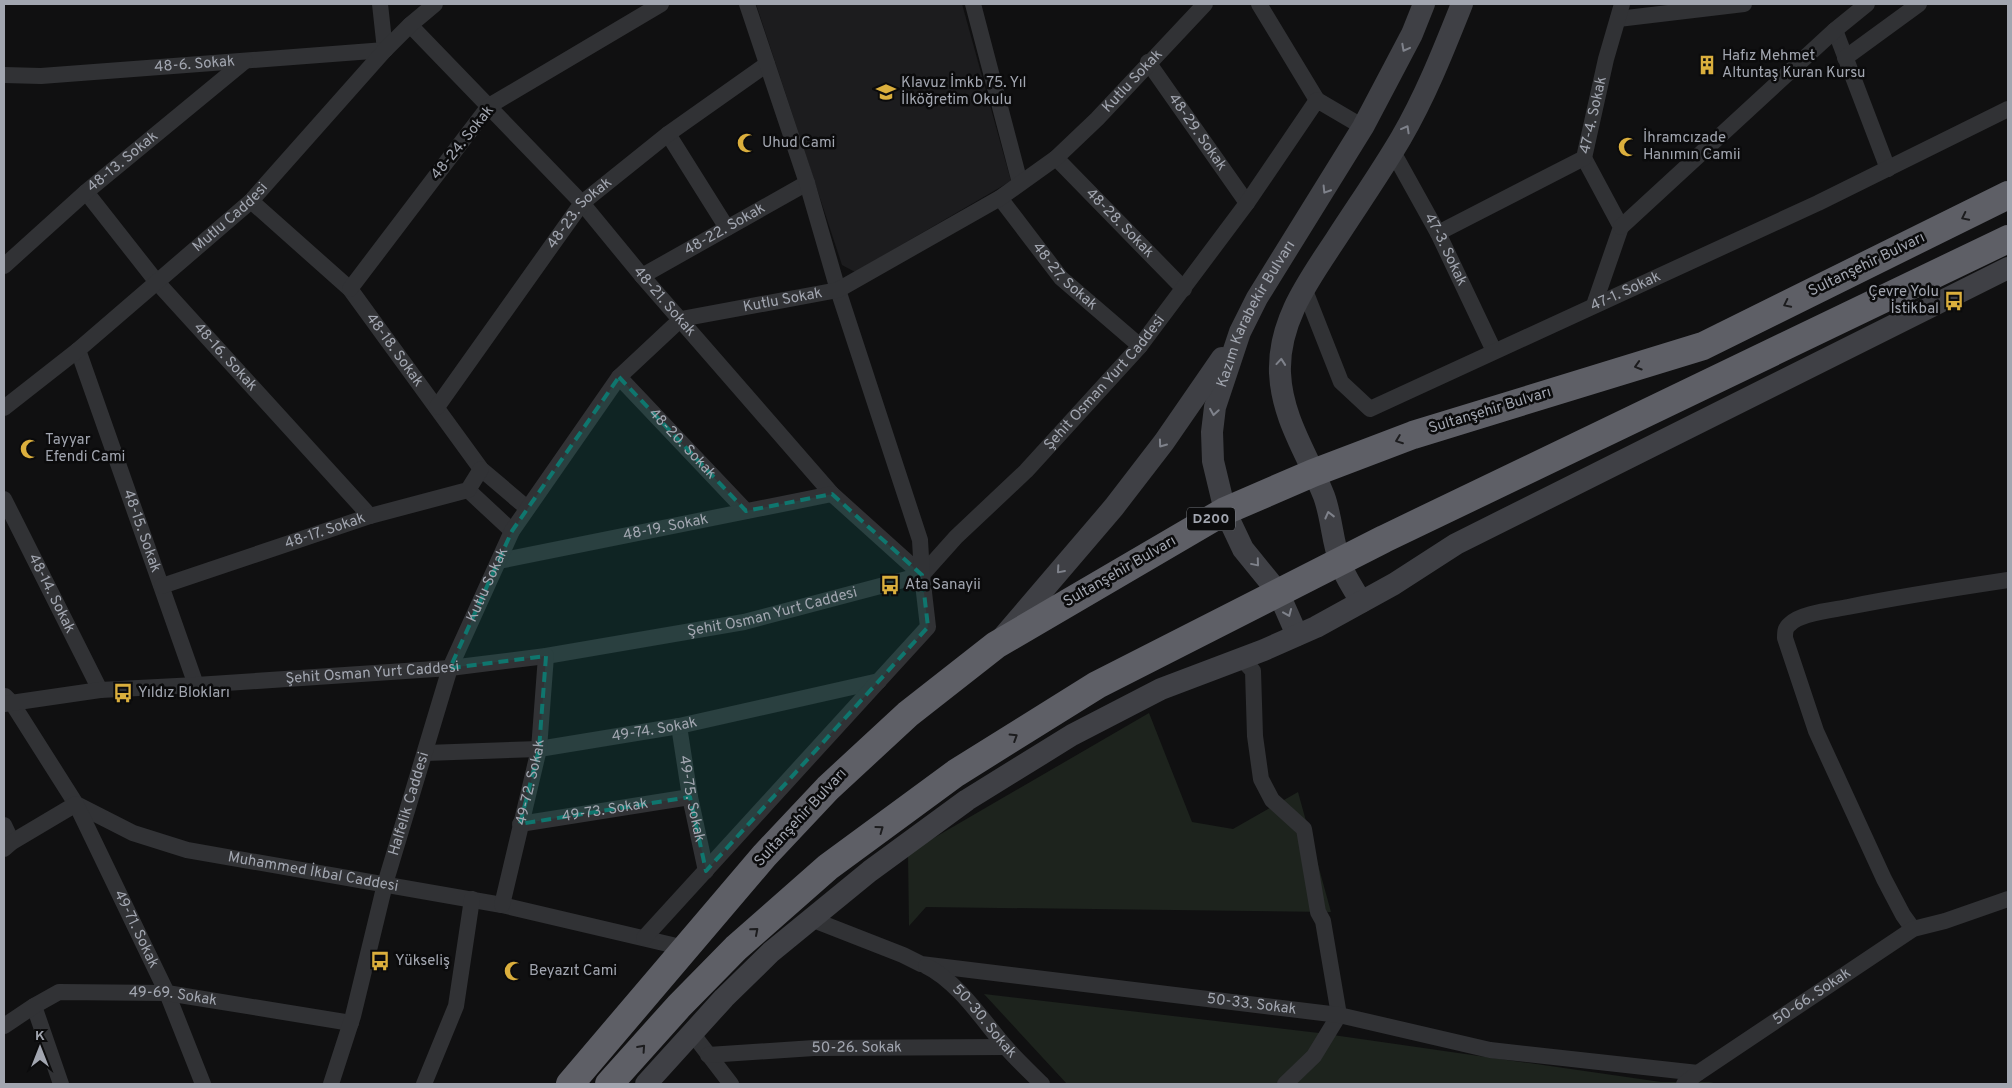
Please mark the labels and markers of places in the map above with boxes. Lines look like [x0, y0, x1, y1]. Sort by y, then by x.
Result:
place label: Hafız Mehmet Altuntaş Kuran Kursu [1722, 47, 1866, 83]
building icon: Hafız Mehmet Altuntaş Kuran Kursu [1696, 54, 1718, 76]
place label: Klavuz İmkb 75. Yıl İlköğretim Okulu [901, 73, 1026, 110]
school or university icon: Klavuz İmkb 75. Yıl İlköğretim Okulu [875, 81, 897, 103]
place label: İhramcızade Hanımın Camii [1643, 128, 1741, 165]
mosque icon: Uhud Cami [736, 132, 758, 154]
place label: Uhud Cami [762, 134, 835, 153]
mosque icon: İhramcızade Hanımın Camii [1617, 136, 1639, 158]
place label: Çevre Yolu İstikbal [1868, 283, 1939, 319]
bus stop icon: Çevre Yolu İstikbal [1943, 290, 1965, 312]
place label: Tayyar Efendi Cami [45, 431, 125, 467]
mosque icon: Tayyar Efendi Cami [19, 438, 41, 460]
bus stop icon: Ata Sanayii [879, 574, 901, 596]
place label: Ata Sanayii [905, 576, 981, 595]
bus stop icon: Yıldız Blokları [112, 682, 134, 704]
place label: Yıldız Blokları [138, 684, 230, 703]
bus stop icon: Yükseliş [369, 950, 391, 972]
place label: Yükseliş [395, 952, 450, 971]
mosque icon: Beyazıt Cami [503, 960, 525, 982]
place label: Beyazıt Cami [529, 962, 617, 981]

